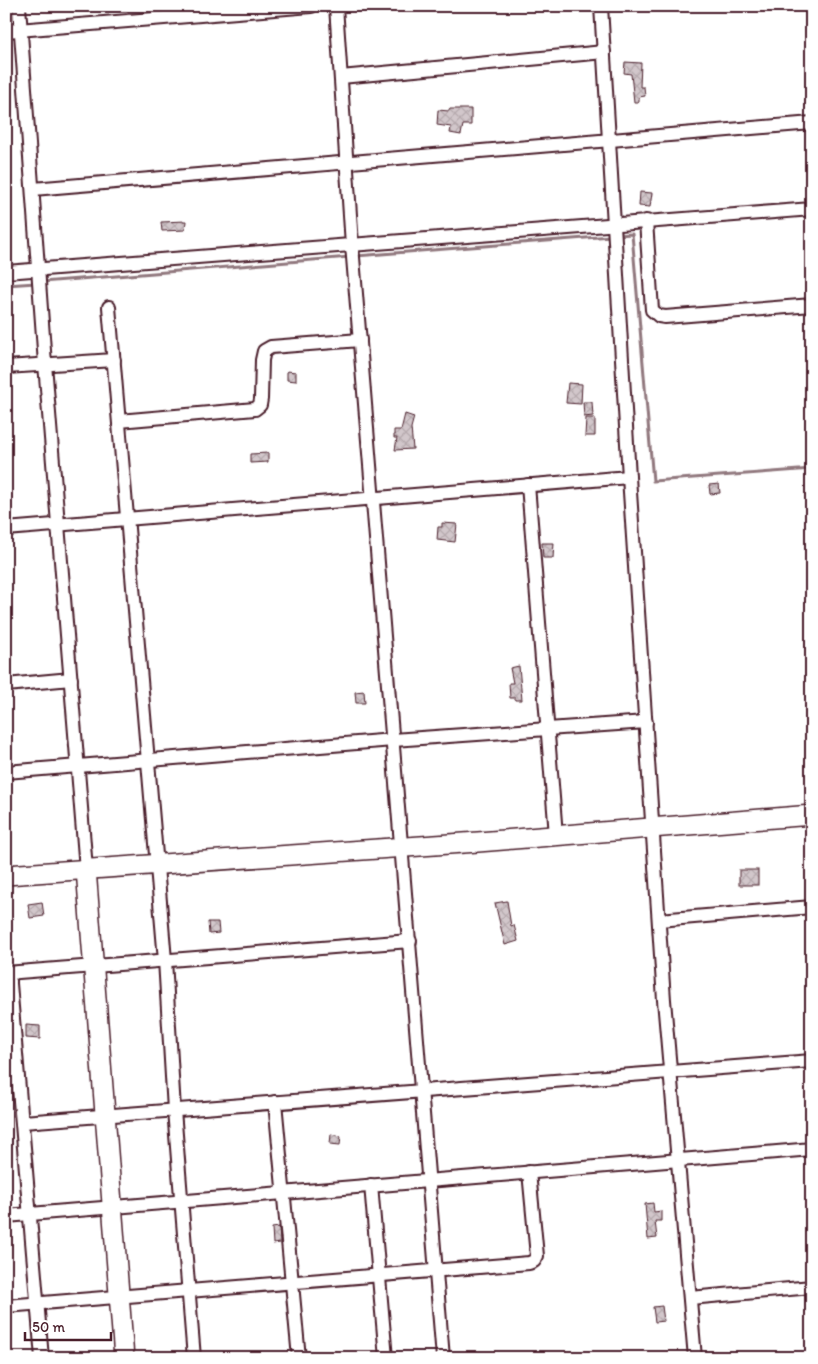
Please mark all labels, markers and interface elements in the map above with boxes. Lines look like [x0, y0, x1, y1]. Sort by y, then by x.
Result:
scale bar [25, 1309, 111, 1341]
text: 50 m [32, 1318, 65, 1336]

